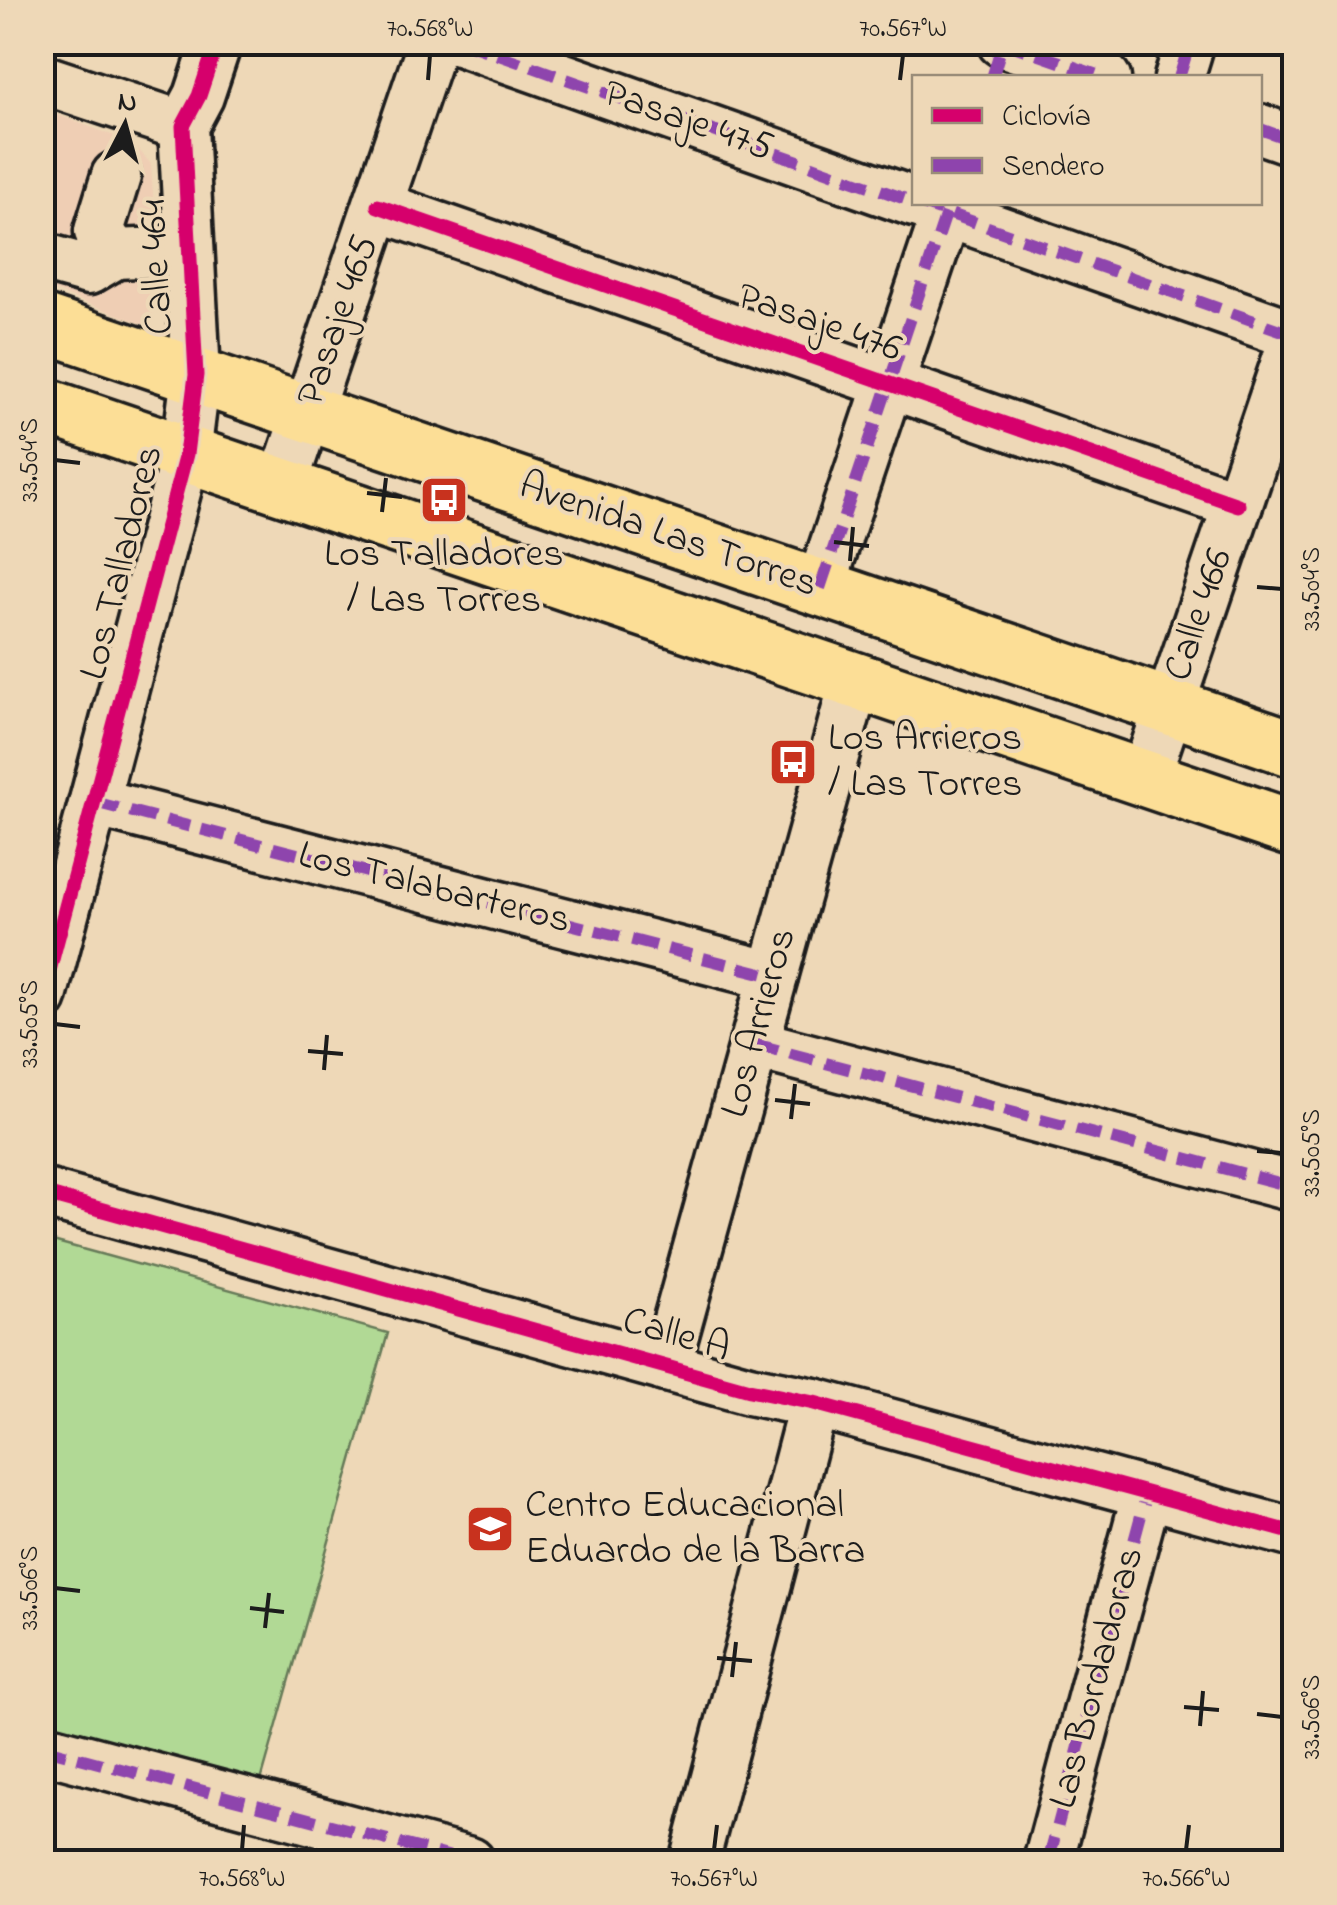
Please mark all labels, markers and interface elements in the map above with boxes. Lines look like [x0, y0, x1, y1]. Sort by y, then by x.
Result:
text: 70.568°W [387, 12, 473, 48]
text: 70.567°W [859, 12, 947, 48]
street label: Pasaje 475 [595, 65, 781, 179]
north arrow [75, 75, 175, 175]
legend [912, 75, 1262, 205]
text: N [116, 82, 139, 125]
text: Ciclovía [1002, 96, 1091, 140]
text: Sendero [1002, 146, 1105, 190]
street label: Calle 464 [125, 198, 191, 336]
street label: Pasaje 465 [282, 228, 396, 414]
street label: Pasaje 476 [729, 268, 909, 380]
text: 33.504°S [13, 418, 49, 502]
street label: Los Talladores [65, 440, 181, 686]
street label: Avenida Las Torres [511, 457, 825, 615]
bus stop icon: Los Talladores / Las Torres [418, 474, 470, 526]
place label: Los Talladores / Las Torres [324, 526, 564, 631]
street label: Calle 466 [1150, 541, 1250, 689]
text: 33.504°S [1295, 547, 1331, 631]
place label: Los Arrieros / Las Torres [828, 710, 1022, 815]
bus stop icon: Los Arrieros / Las Torres [767, 736, 819, 788]
street label: Los Talabarteros [292, 827, 576, 951]
street label: Los Arrieros [706, 922, 814, 1124]
text: 33.505°S [13, 980, 49, 1068]
text: 33.505°S [1295, 1109, 1331, 1197]
street label: Calle A [615, 1293, 737, 1379]
place label: Centro Educacional Eduardo de la Barra [525, 1477, 865, 1582]
school or university icon: Centro Educacional Eduardo de la Barra [464, 1503, 516, 1555]
street label: Las Bordadoras [1035, 1541, 1161, 1815]
text: 33.506°S [13, 1546, 49, 1630]
text: 33.506°S [1295, 1675, 1331, 1759]
text: 70.568°W [199, 1862, 285, 1898]
text: 70.567°W [670, 1862, 758, 1898]
text: 70.566°W [1142, 1862, 1230, 1898]

